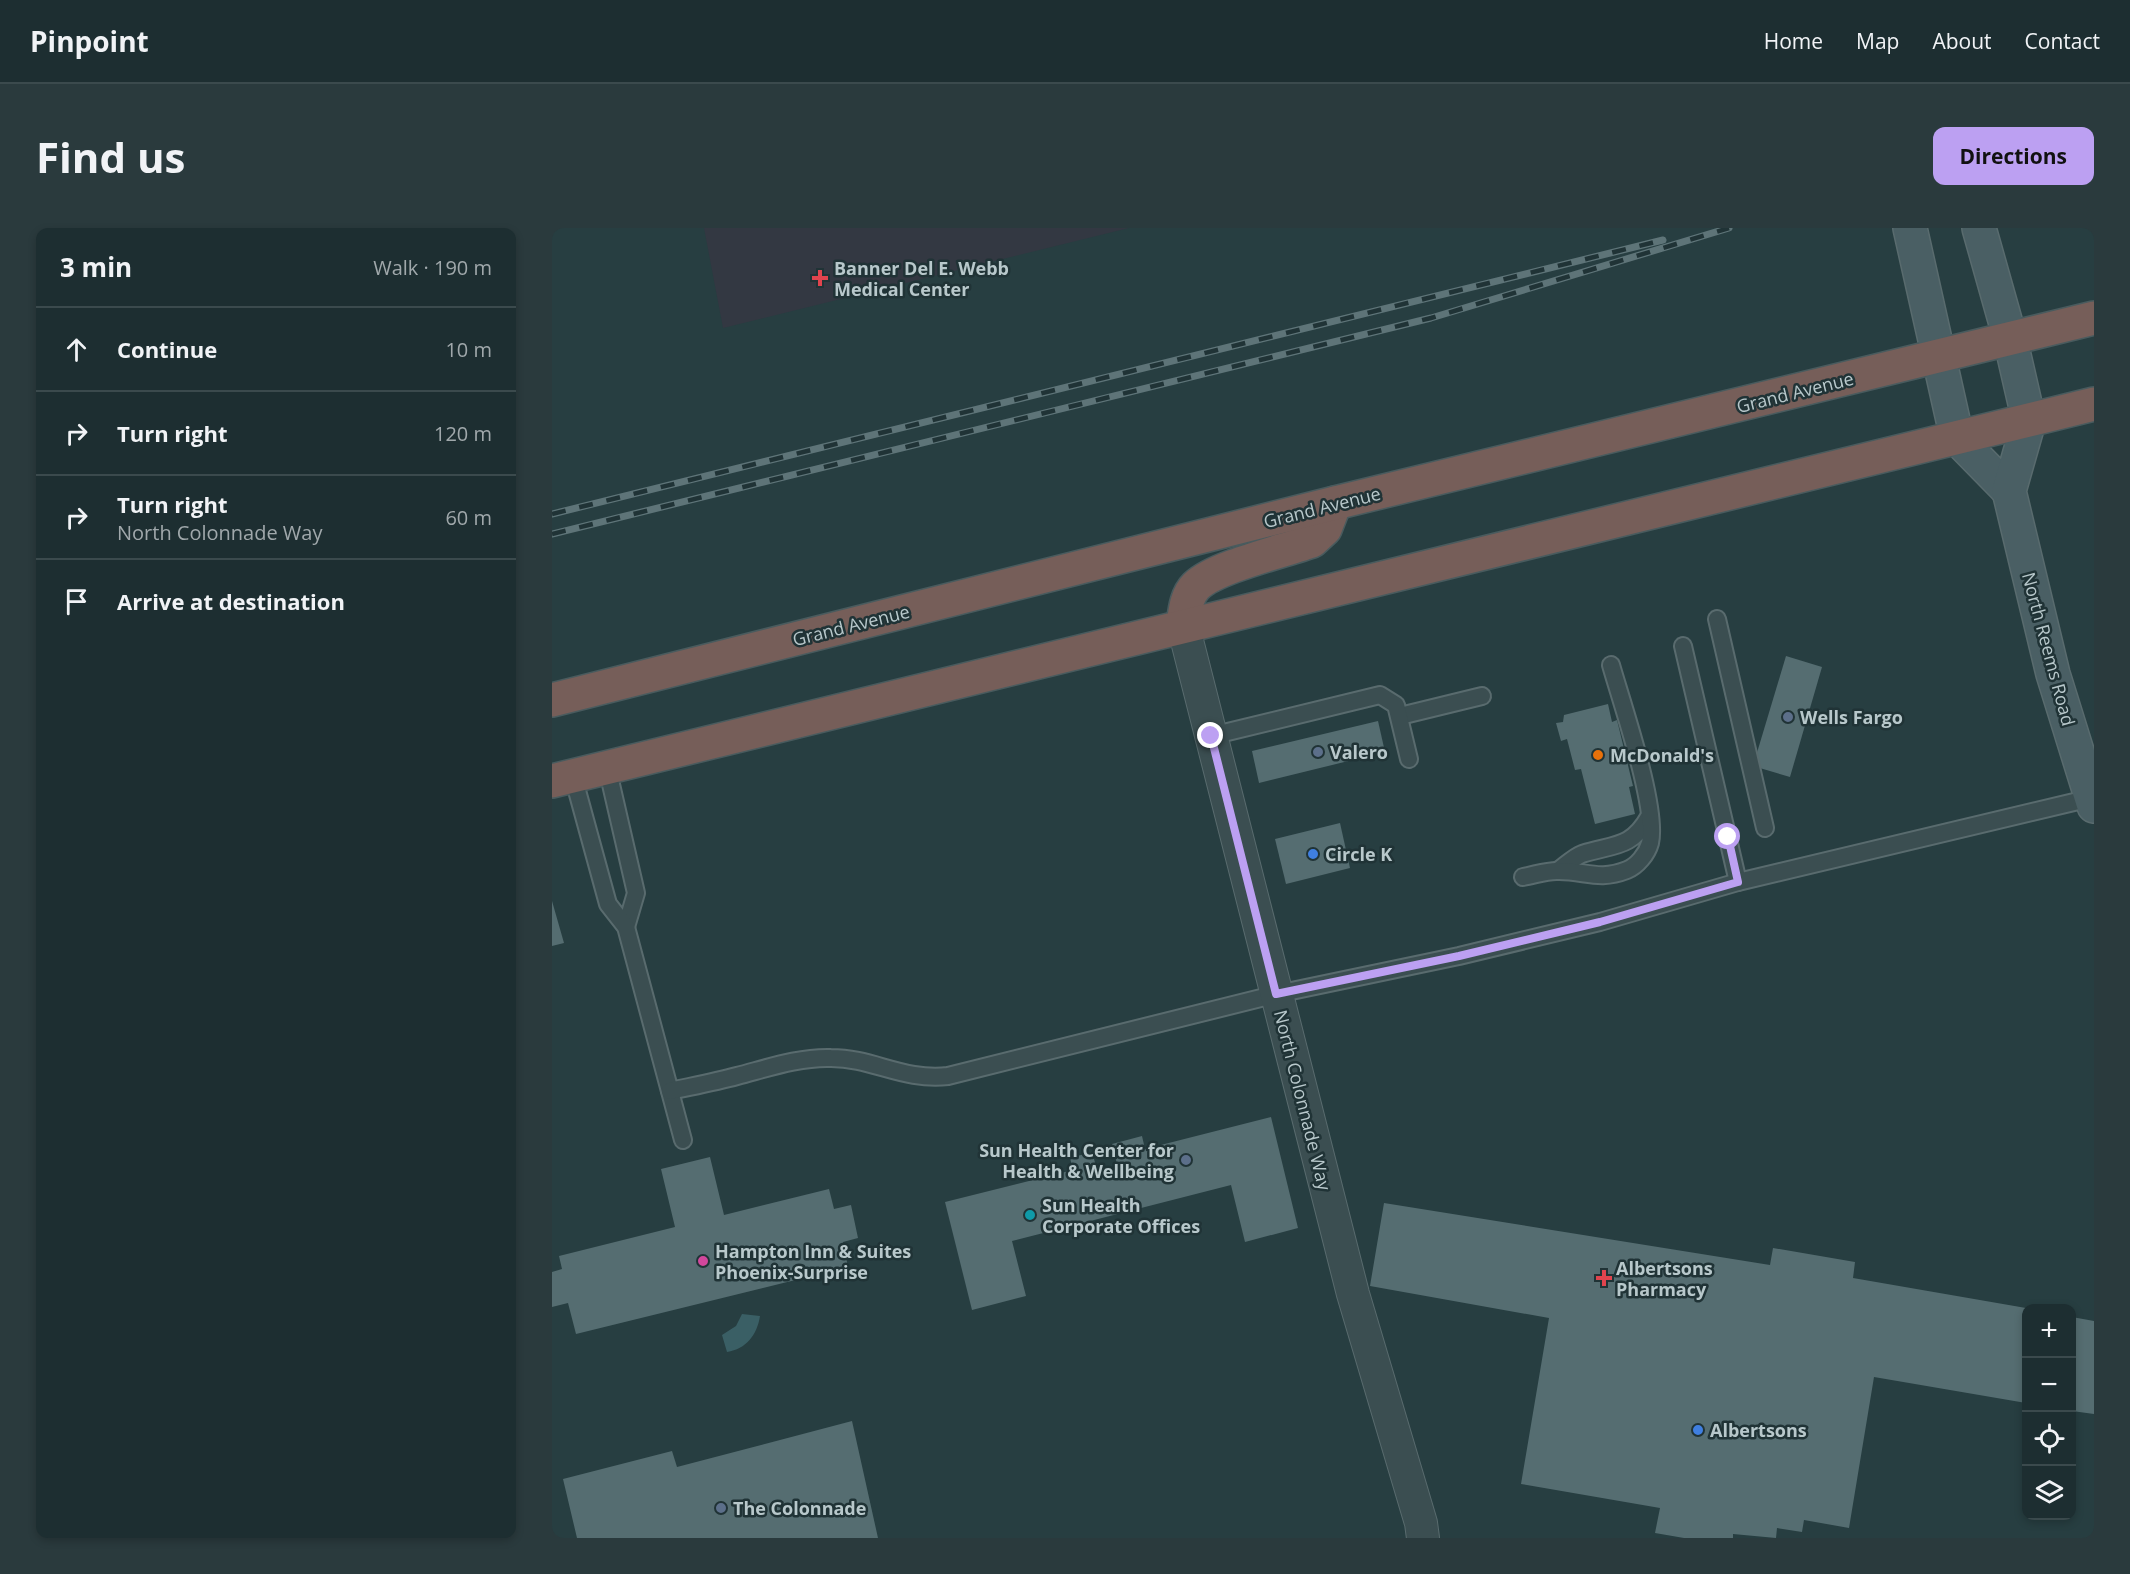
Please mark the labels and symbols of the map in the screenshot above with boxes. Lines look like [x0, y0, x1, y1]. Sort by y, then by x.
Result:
place label: Banner Del E. Webb Medical Center [834, 256, 1009, 301]
marker: Banner Del E. Webb Medical Center [811, 269, 829, 287]
street label: Grand Avenue [1734, 366, 1856, 418]
street label: Grand Avenue [1261, 481, 1383, 533]
street label: North Reems Road [2017, 570, 2081, 728]
street label: Grand Avenue [790, 599, 912, 651]
place label: Wells Fargo [1800, 705, 1903, 729]
marker: Wells Fargo [1781, 710, 1795, 724]
route end [1197, 722, 1223, 748]
place label: Valero [1330, 740, 1388, 764]
place label: McDonald's [1610, 743, 1714, 767]
marker: Valero [1311, 745, 1325, 759]
marker: McDonald's [1591, 748, 1605, 762]
route start [1714, 823, 1740, 849]
place label: Circle K [1325, 842, 1392, 866]
marker: Circle K [1306, 847, 1320, 861]
street label: North Colonnade Way [1269, 1007, 1337, 1194]
place label: Sun Health Center for Health & Wellbeing [979, 1138, 1174, 1183]
marker: Sun Health Center for Health & Wellbeing [1179, 1153, 1193, 1167]
place label: Sun Health Corporate Offices [1042, 1193, 1200, 1238]
marker: Sun Health Corporate Offices [1023, 1208, 1037, 1222]
place label: Hampton Inn & Suites Phoenix-Surprise [715, 1239, 911, 1284]
marker: Hampton Inn & Suites Phoenix-Surprise [696, 1254, 710, 1268]
place label: Albertsons Pharmacy [1616, 1256, 1713, 1301]
marker: Albertsons Pharmacy [1597, 1271, 1611, 1285]
place label: Albertsons [1710, 1418, 1807, 1442]
marker: Albertsons [1691, 1423, 1705, 1437]
place label: The Colonnade [733, 1496, 866, 1520]
marker: The Colonnade [714, 1501, 728, 1515]

